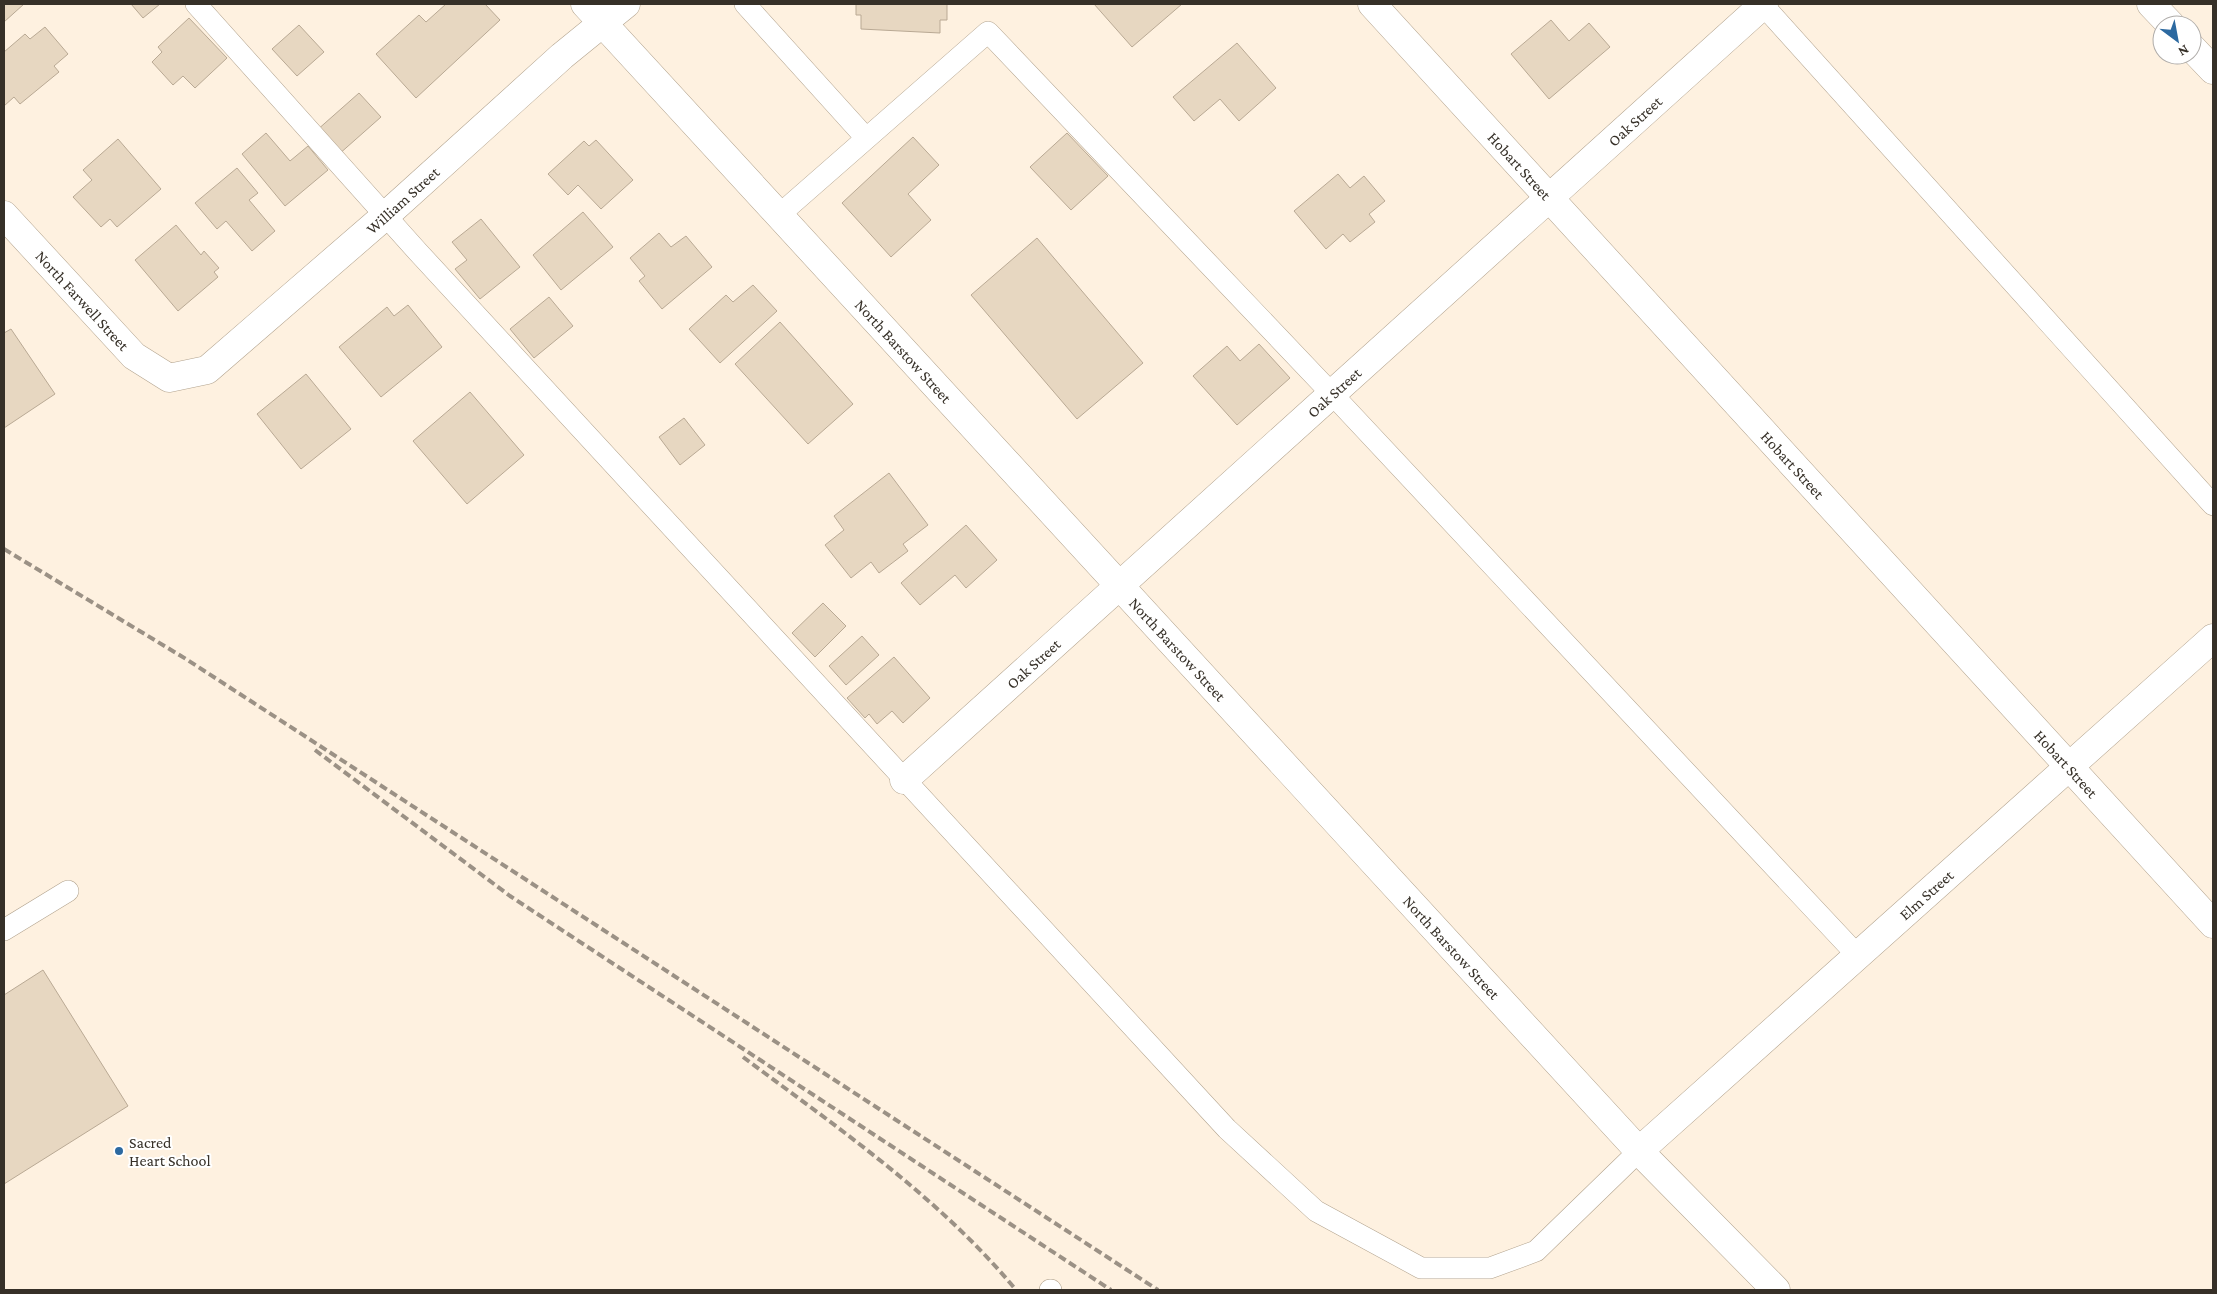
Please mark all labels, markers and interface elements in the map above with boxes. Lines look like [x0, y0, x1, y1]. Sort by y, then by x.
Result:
north arrow [2152, 15, 2202, 65]
text: N [2175, 42, 2192, 61]
street label: Oak Street [1604, 92, 1665, 149]
street label: Hobart Street [1485, 128, 1555, 203]
street label: William Street [363, 163, 443, 237]
street label: North Farwell Street [33, 247, 133, 354]
street label: North Barstow Street [852, 296, 956, 407]
street label: Oak Street [1304, 363, 1365, 421]
street label: Hobart Street [1758, 427, 1829, 502]
street label: North Barstow Street [1126, 594, 1230, 705]
street label: Oak Street [1003, 634, 1064, 692]
street label: Hobart Street [2031, 726, 2102, 801]
street label: Elm Street [1896, 866, 1957, 923]
street label: North Barstow Street [1400, 892, 1504, 1003]
place label: Sacred Heart School [129, 1134, 211, 1169]
marker: Sacred Heart School [113, 1145, 125, 1157]

